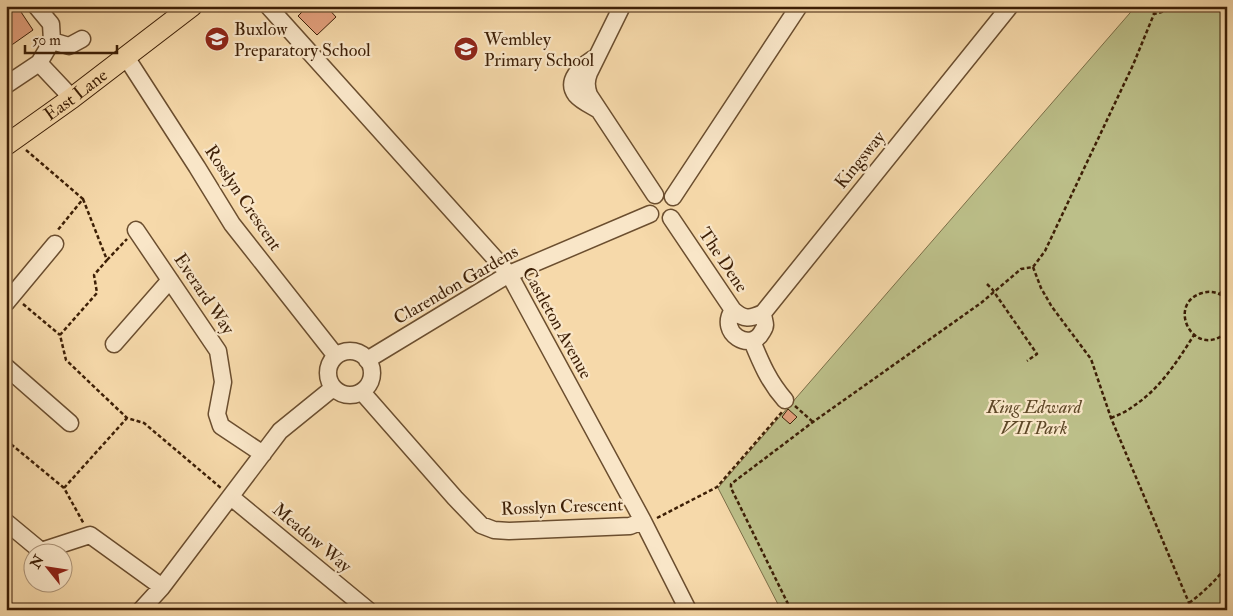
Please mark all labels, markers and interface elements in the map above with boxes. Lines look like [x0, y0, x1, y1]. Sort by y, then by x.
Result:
place label: Buxlow Preparatory School [234, 18, 371, 62]
scale bar [25, 22, 118, 54]
school or university icon: Buxlow Preparatory School [204, 26, 230, 52]
place label: Wembley Primary School [483, 28, 595, 72]
text: 50 m [32, 31, 61, 50]
school or university icon: Wembley Primary School [453, 36, 479, 62]
street label: East Lane [39, 63, 112, 126]
street label: Kingsway [830, 126, 891, 194]
street label: Rosslyn Crescent [199, 141, 287, 255]
street label: The Dene [693, 223, 753, 297]
street label: Clarendon Gardens [390, 240, 522, 330]
street label: Everard Way [168, 249, 240, 340]
street label: Castleton Avenue [517, 263, 597, 383]
park label: King Edward VII Park [986, 396, 1083, 440]
street label: Rosslyn Crescent [500, 493, 624, 521]
street label: Meadow Way [268, 498, 357, 578]
north arrow [22, 544, 72, 594]
text: N [26, 552, 48, 572]

